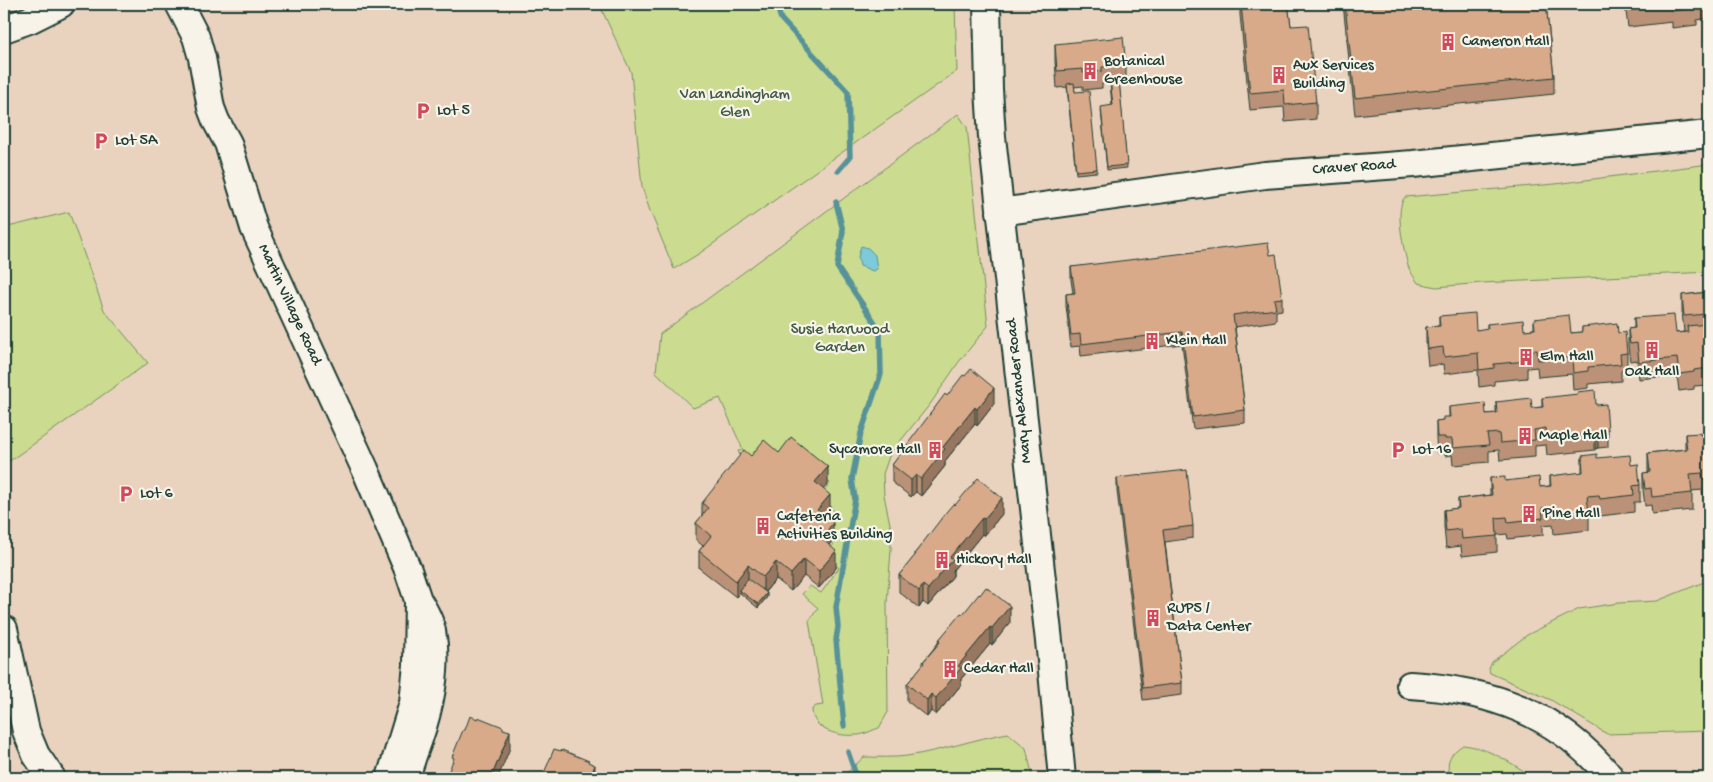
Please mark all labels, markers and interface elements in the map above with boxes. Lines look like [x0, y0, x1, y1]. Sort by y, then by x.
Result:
building icon: Cameron Hall [1438, 32, 1458, 52]
place label: Cameron Hall [1462, 33, 1550, 52]
place label: Botanical Greenhouse [1103, 53, 1183, 90]
place label: Aux Services Building [1292, 57, 1375, 94]
building icon: Botanical Greenhouse [1080, 61, 1100, 81]
building icon: Aux Services Building [1269, 65, 1289, 85]
park label: Van Landingham Glen [679, 86, 791, 123]
parking icon: Lot 5 [413, 101, 433, 121]
place label: Lot 5 [437, 102, 470, 121]
parking icon: Lot 5A [91, 131, 111, 151]
place label: Lot 5A [115, 132, 159, 151]
street label: Craver Road [1312, 156, 1398, 180]
street label: Martin Village Road [253, 241, 326, 370]
street label: Mary Alexander Road [1003, 316, 1037, 464]
park label: Susie Harwood Garden [791, 321, 891, 358]
building icon: Klein Hall [1142, 331, 1162, 351]
place label: Klein Hall [1166, 332, 1227, 351]
building icon: Oak Hall [1642, 340, 1662, 360]
building icon: Elm Hall [1516, 347, 1536, 367]
place label: Elm Hall [1540, 348, 1594, 367]
place label: Oak Hall [1625, 363, 1679, 382]
building icon: Maple Hall [1515, 426, 1535, 446]
place label: Maple Hall [1539, 427, 1608, 446]
building icon: Sycamore Hall [925, 440, 945, 460]
parking icon: Lot 16 [1388, 440, 1408, 460]
place label: Sycamore Hall [829, 441, 921, 460]
place label: Lot 16 [1412, 441, 1452, 460]
parking icon: Lot 6 [116, 484, 136, 504]
place label: Lot 6 [140, 485, 173, 504]
building icon: Pine Hall [1519, 504, 1539, 524]
place label: Pine Hall [1542, 505, 1600, 524]
place label: Cafeteria Activities Building [777, 508, 893, 545]
building icon: Cafeteria Activities Building [753, 516, 773, 536]
building icon: Hickory Hall [932, 550, 952, 570]
place label: Hickory Hall [956, 551, 1032, 570]
place label: RUP5 / Data Center [1166, 600, 1252, 637]
building icon: RUP5 / Data Center [1143, 608, 1163, 628]
building icon: Cedar Hall [940, 659, 960, 679]
place label: Cedar Hall [964, 660, 1034, 679]

